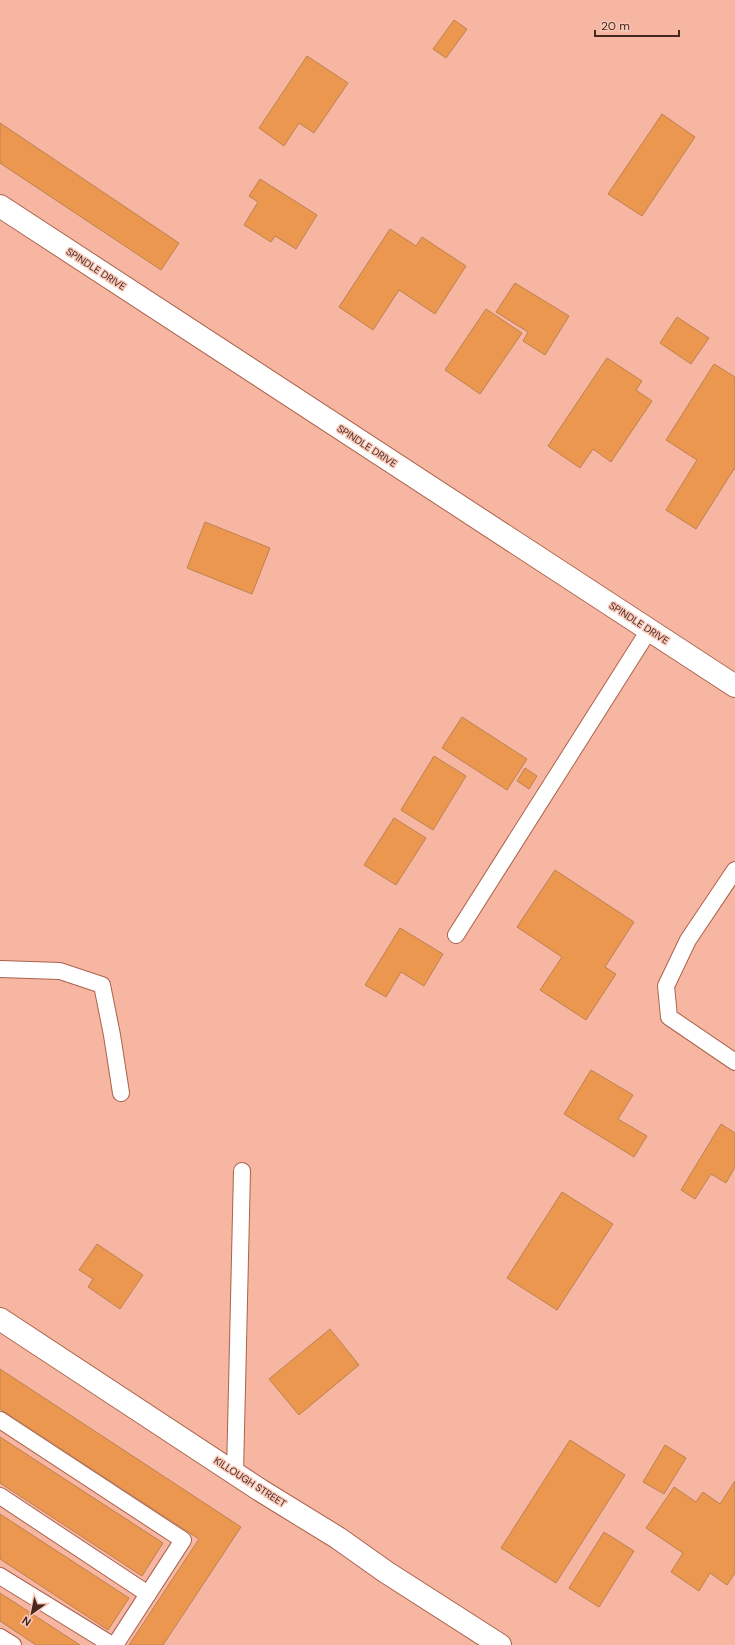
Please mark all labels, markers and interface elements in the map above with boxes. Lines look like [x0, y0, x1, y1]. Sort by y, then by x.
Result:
scale bar [595, 12, 679, 38]
text: 20 m [601, 18, 630, 34]
street label: SPINDLE DRIVE [64, 245, 129, 293]
street label: SPINDLE DRIVE [335, 422, 400, 470]
street label: SPINDLE DRIVE [607, 599, 672, 647]
street label: KILLOUGH STREET [211, 1454, 289, 1510]
north arrow [12, 1593, 52, 1633]
text: N [19, 1613, 34, 1629]

